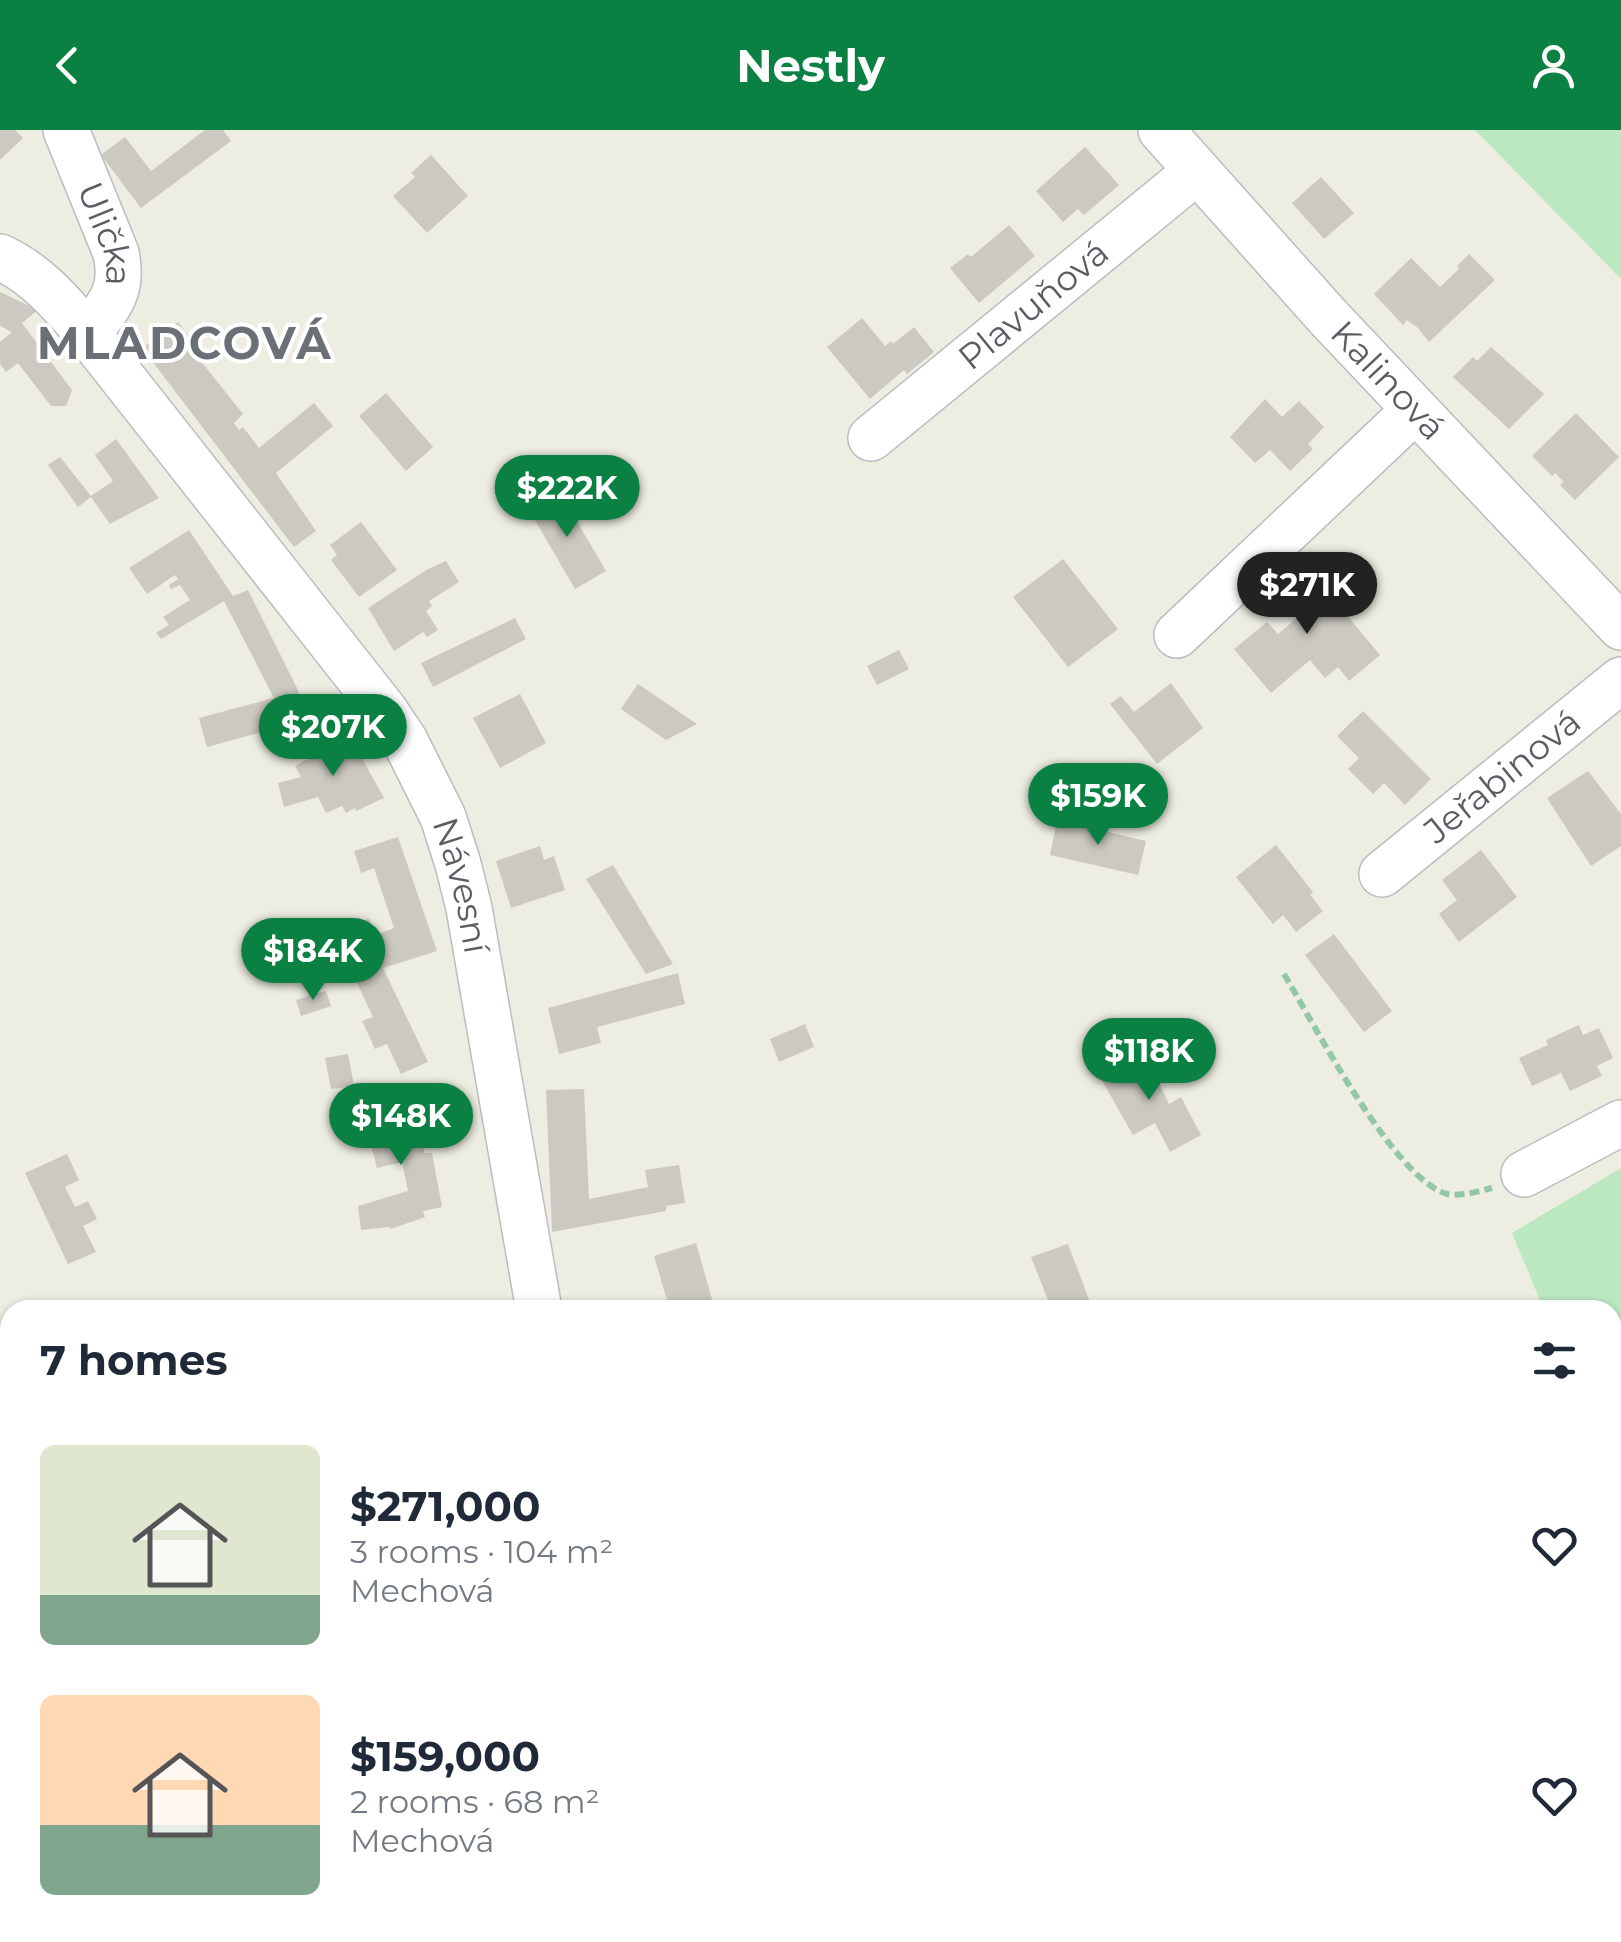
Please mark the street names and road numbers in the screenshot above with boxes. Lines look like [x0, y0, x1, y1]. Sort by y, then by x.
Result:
street label: Ulička [69, 176, 141, 287]
street label: Plavuňová [949, 230, 1117, 379]
street label: Kalinová [1322, 312, 1455, 449]
street label: Jeřabinová [1414, 700, 1589, 853]
street label: Návesní [424, 812, 499, 958]

